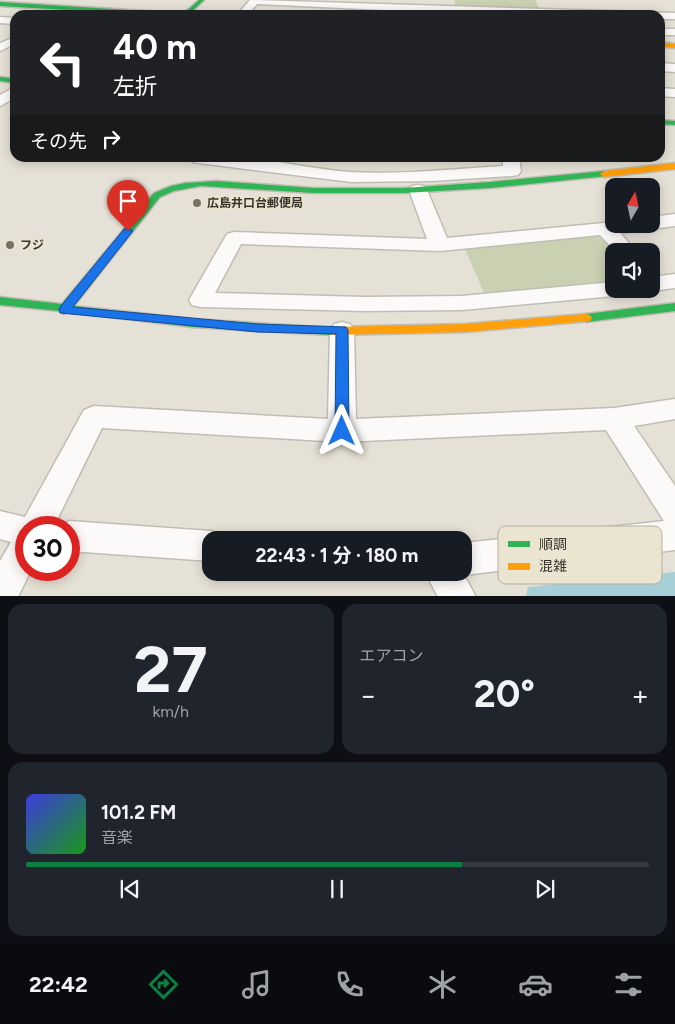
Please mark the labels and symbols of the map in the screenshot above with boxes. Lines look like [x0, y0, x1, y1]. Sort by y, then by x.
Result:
north arrow [605, 178, 660, 232]
pin [107, 180, 149, 231]
place label: 広島井口台郵便局 [207, 196, 303, 210]
marker: 広島井口台郵便局 [191, 197, 203, 209]
place label: フジ [20, 238, 44, 252]
marker: フジ [4, 239, 16, 251]
position arrow [315, 404, 367, 456]
speed limit sign: 30 [15, 516, 80, 581]
legend [498, 526, 662, 584]
text: 順調 [539, 536, 567, 553]
text: 混雑 [539, 558, 567, 575]

